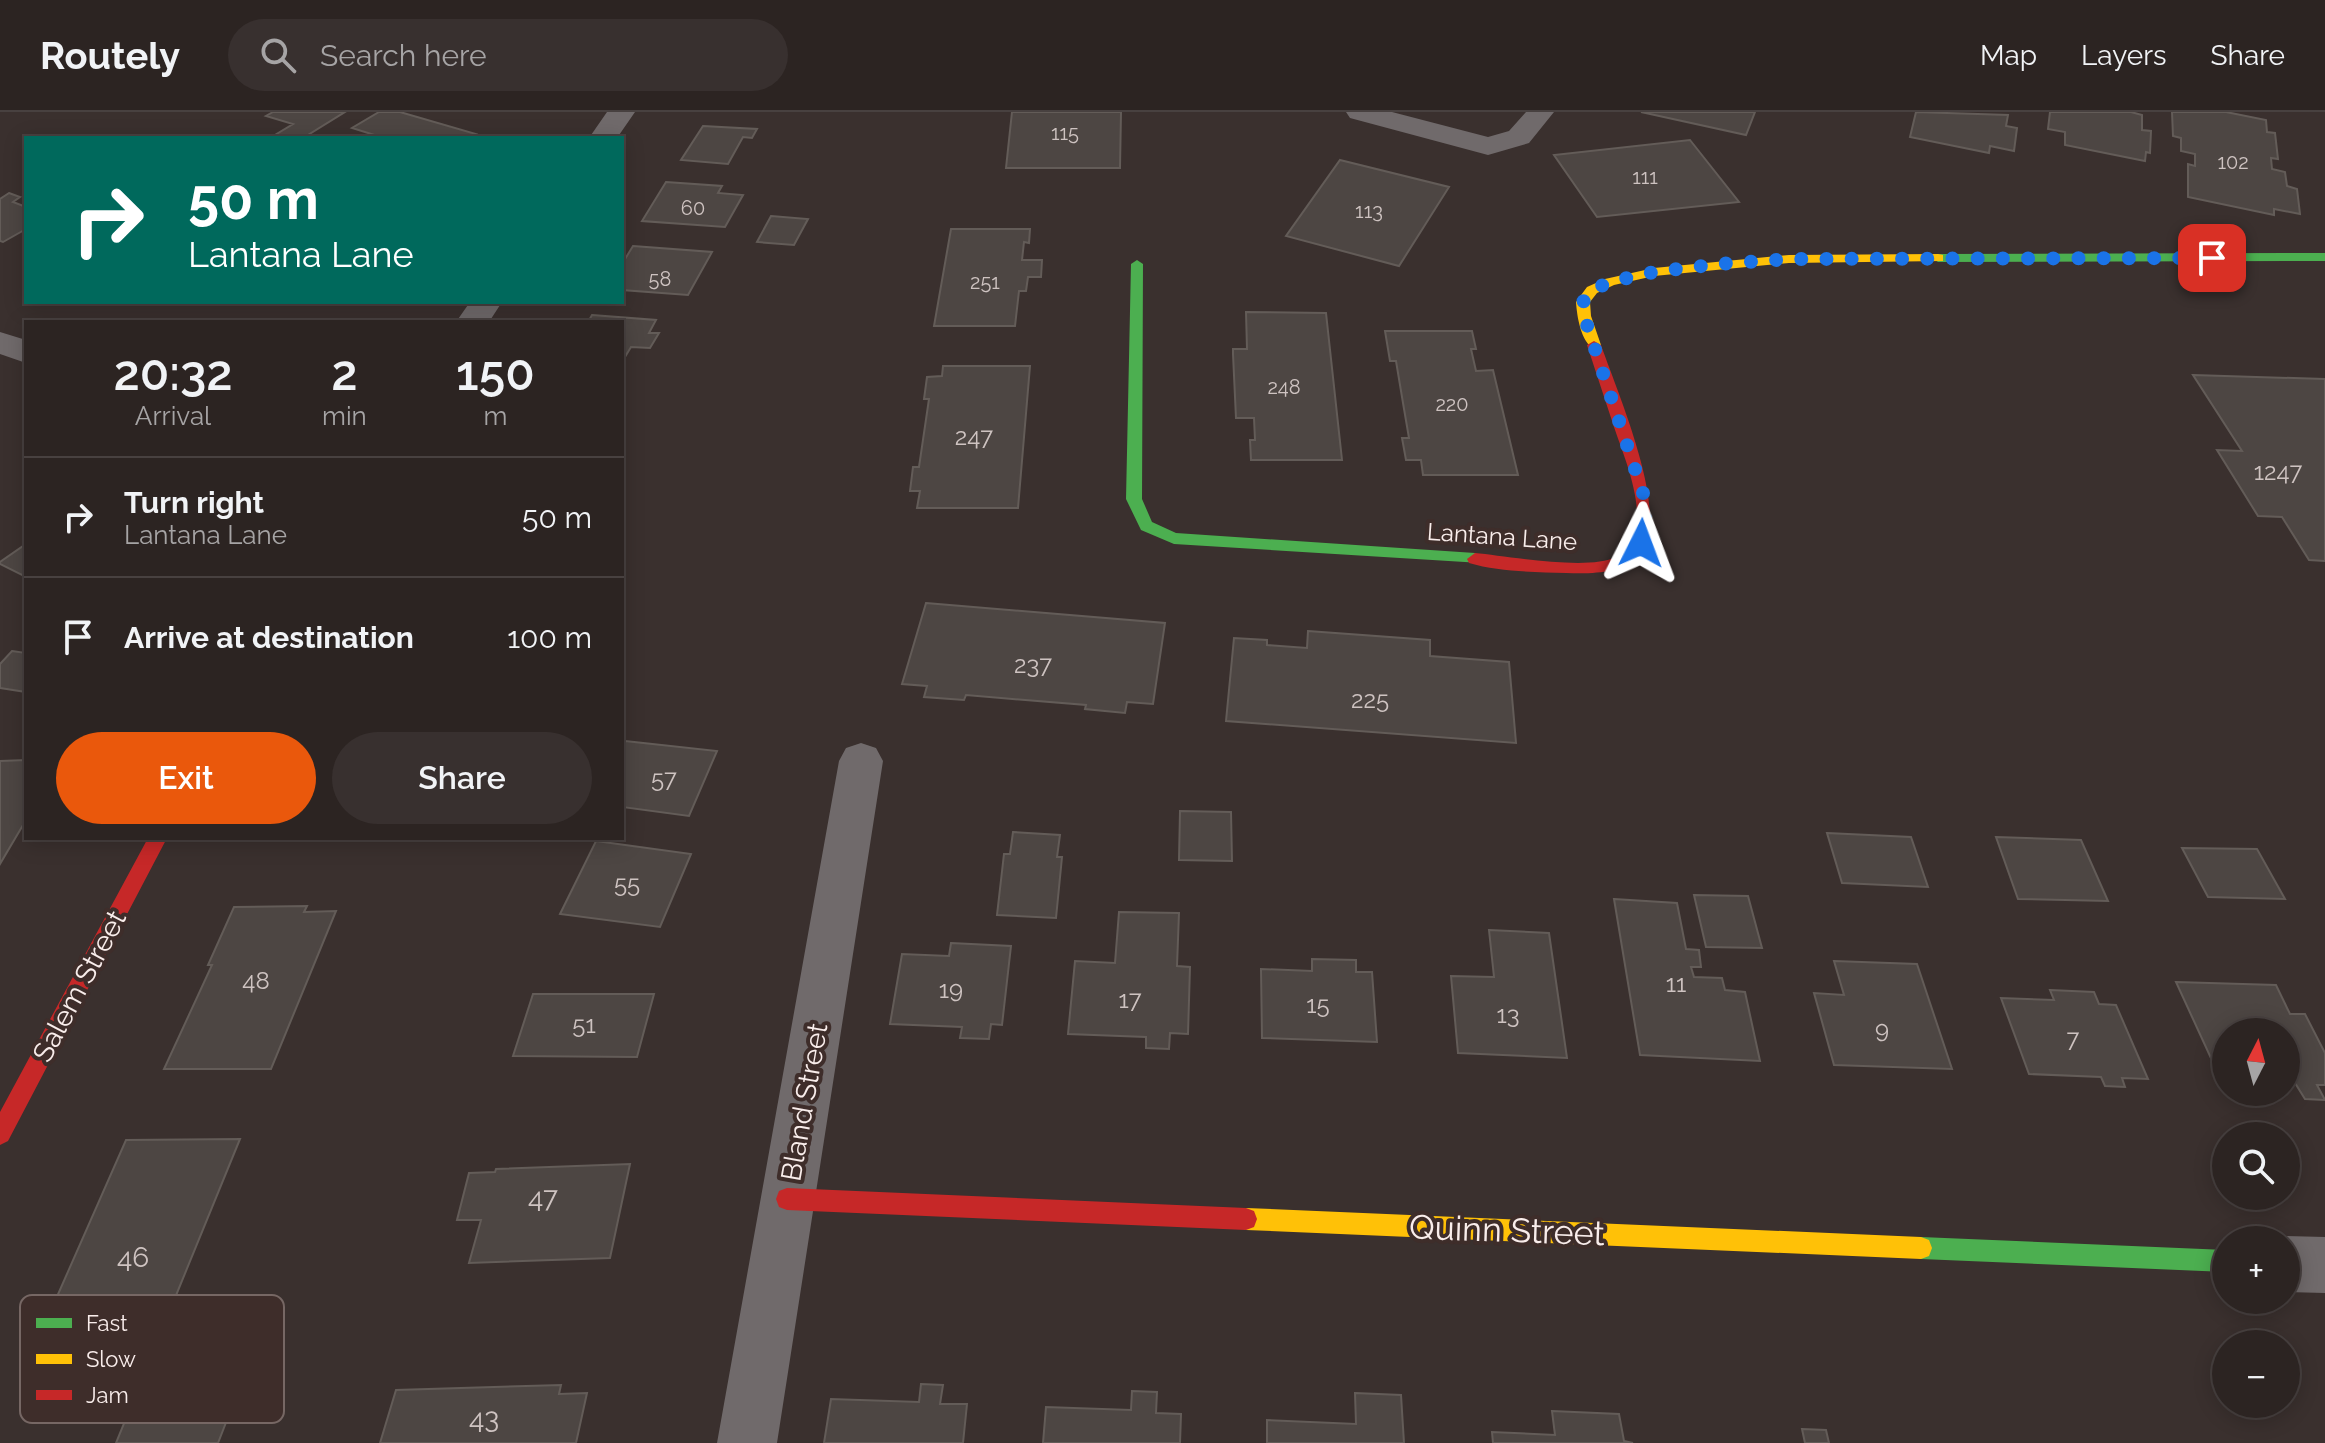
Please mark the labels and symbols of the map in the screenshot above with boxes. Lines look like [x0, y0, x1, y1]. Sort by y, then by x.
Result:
house number: 115 [1051, 121, 1079, 145]
house number: 102 [2217, 150, 2249, 174]
house number: 111 [1632, 165, 1658, 189]
house number: 60 [681, 196, 705, 220]
house number: 113 [1355, 199, 1383, 223]
pin [2178, 224, 2246, 292]
house number: 58 [649, 267, 671, 291]
house number: 251 [970, 270, 1000, 294]
house number: 248 [1267, 375, 1301, 399]
house number: 220 [1435, 392, 1469, 416]
house number: 247 [955, 422, 993, 451]
house number: 1247 [2254, 457, 2302, 486]
position arrow [1599, 501, 1683, 585]
street label: Lantana Lane [1426, 517, 1578, 556]
house number: 237 [1014, 650, 1052, 679]
house number: 225 [1351, 685, 1389, 714]
house number: 57 [651, 764, 677, 793]
house number: 55 [614, 869, 640, 898]
street label: Salem Street [26, 904, 133, 1068]
house number: 48 [242, 966, 270, 995]
house number: 11 [1666, 969, 1686, 998]
house number: 19 [939, 975, 963, 1004]
house number: 17 [1119, 985, 1142, 1014]
house number: 15 [1306, 990, 1330, 1019]
house number: 13 [1496, 1000, 1520, 1029]
house number: 51 [572, 1010, 596, 1039]
house number: 9 [1875, 1015, 1889, 1044]
north arrow [2212, 1018, 2300, 1106]
street label: Bland Street [774, 1020, 835, 1184]
house number: 7 [2067, 1024, 2080, 1053]
house number: 47 [528, 1181, 558, 1214]
street label: Quinn Street [1409, 1207, 1606, 1253]
house number: 46 [117, 1241, 149, 1274]
legend [20, 1295, 284, 1423]
text: Fast [86, 1310, 128, 1336]
text: Slow [86, 1346, 136, 1372]
text: Jam [86, 1382, 129, 1408]
house number: 43 [469, 1402, 499, 1435]

